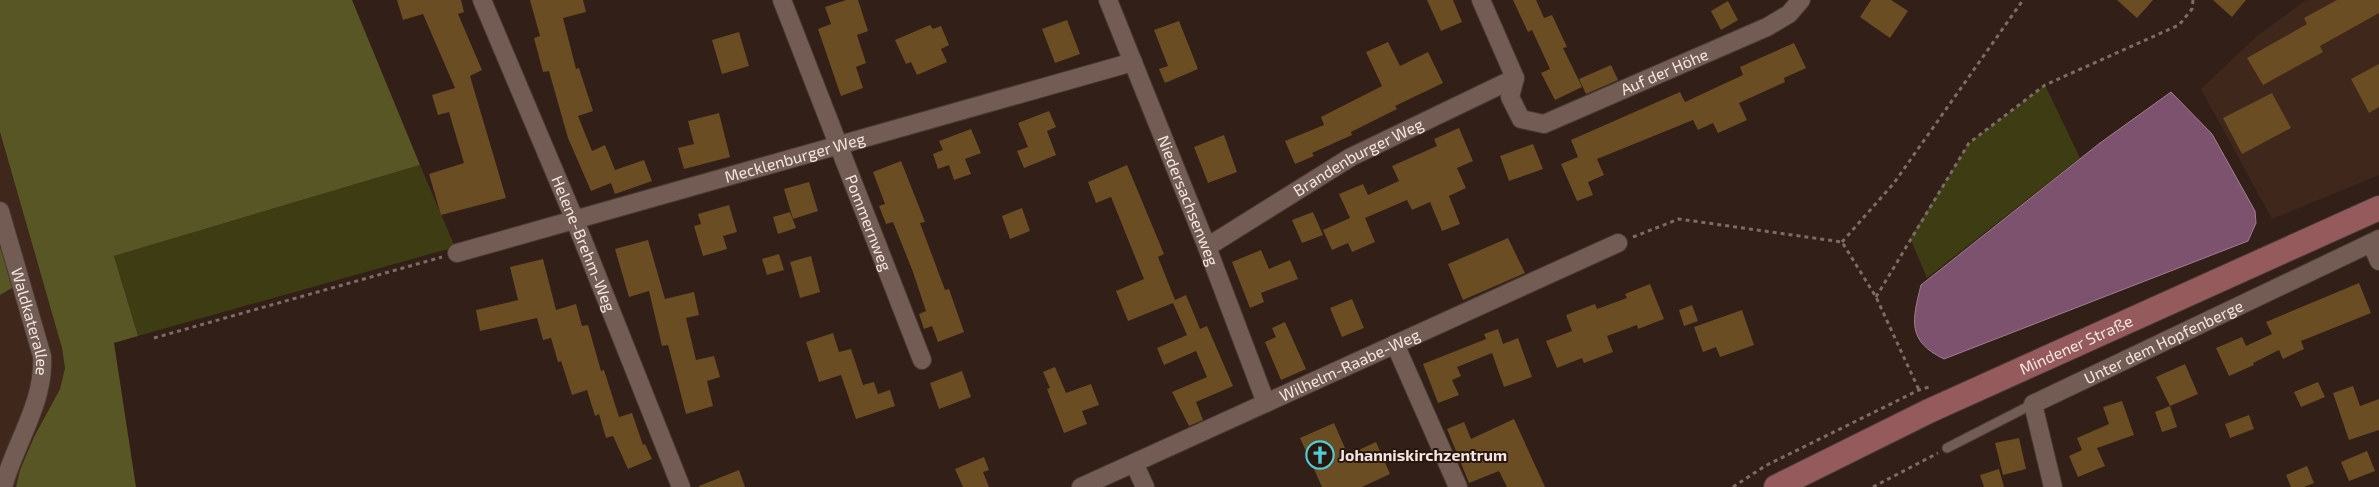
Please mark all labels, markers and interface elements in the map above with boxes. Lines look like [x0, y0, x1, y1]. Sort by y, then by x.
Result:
street label: Auf der Höhe [1617, 44, 1711, 99]
street label: Brandenburger Weg [1289, 114, 1426, 200]
street label: Mecklenburger Weg [722, 128, 867, 186]
street label: Niedersachsenweg [1154, 132, 1223, 268]
street label: Helene-Brehm-Weg [548, 172, 620, 314]
street label: Pommernweg [842, 172, 896, 273]
street label: Waldkaterallee [8, 265, 52, 377]
street label: Unter dem Hopfenberge [2081, 295, 2246, 387]
street label: Mindener Straße [2016, 310, 2135, 378]
street label: Wilhelm-Raabe-Weg [1276, 324, 1423, 405]
church icon: Johanniskirchzentrum [1305, 440, 1335, 470]
place label: Johanniskirchzentrum [1339, 445, 1507, 464]

